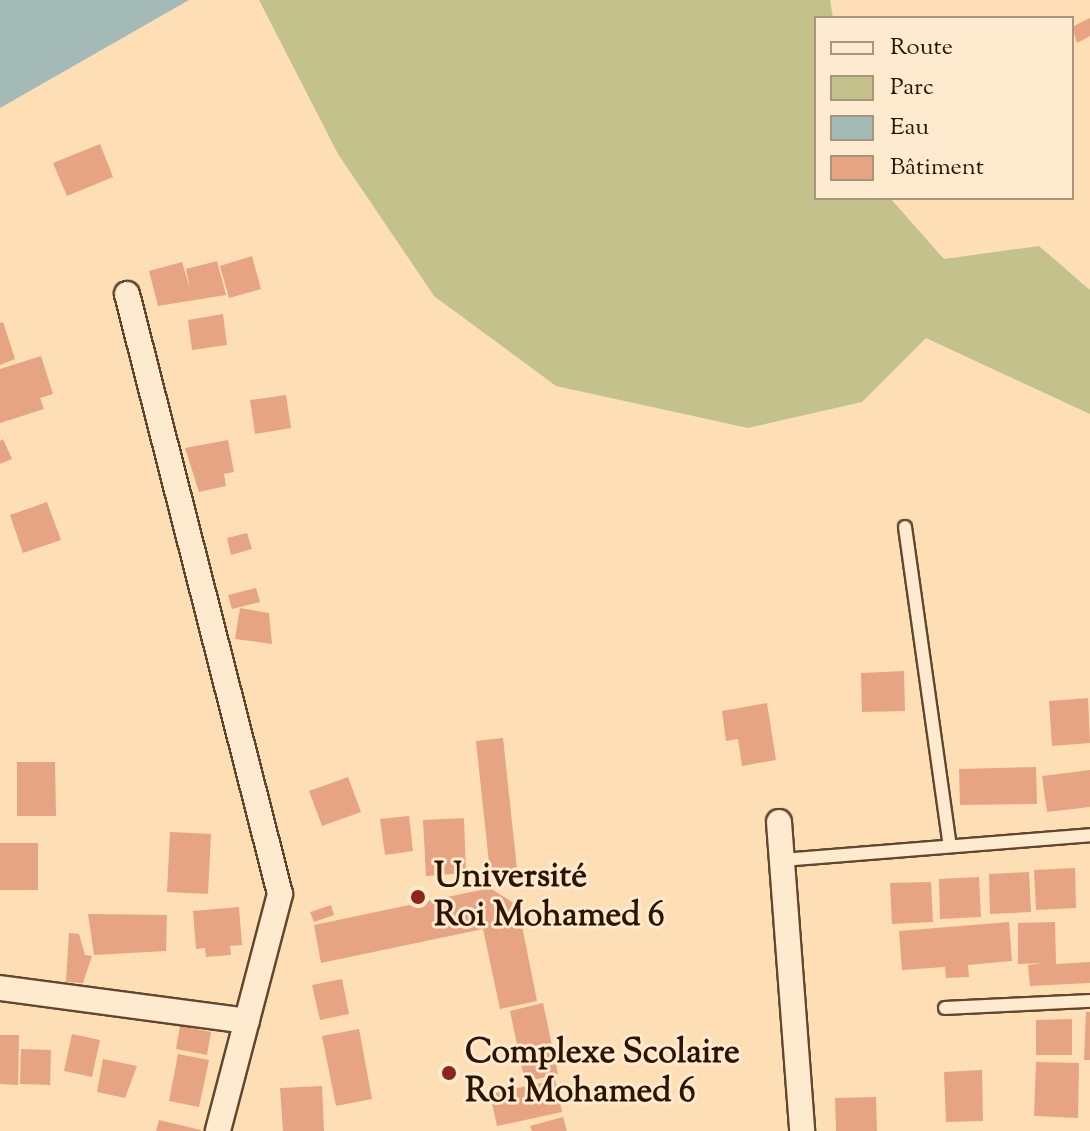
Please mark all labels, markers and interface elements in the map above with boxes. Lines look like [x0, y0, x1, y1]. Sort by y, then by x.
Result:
legend [814, 16, 1074, 200]
text: Route [890, 31, 953, 65]
text: Parc [890, 71, 934, 105]
text: Eau [890, 111, 929, 145]
text: Bâtiment [890, 151, 984, 185]
place label: Université Roi Mohamed 6 [434, 857, 665, 936]
marker: Université Roi Mohamed 6 [409, 888, 427, 906]
place label: Complexe Scolaire Roi Mohamed 6 [465, 1033, 740, 1112]
marker: Complexe Scolaire Roi Mohamed 6 [440, 1064, 458, 1082]

